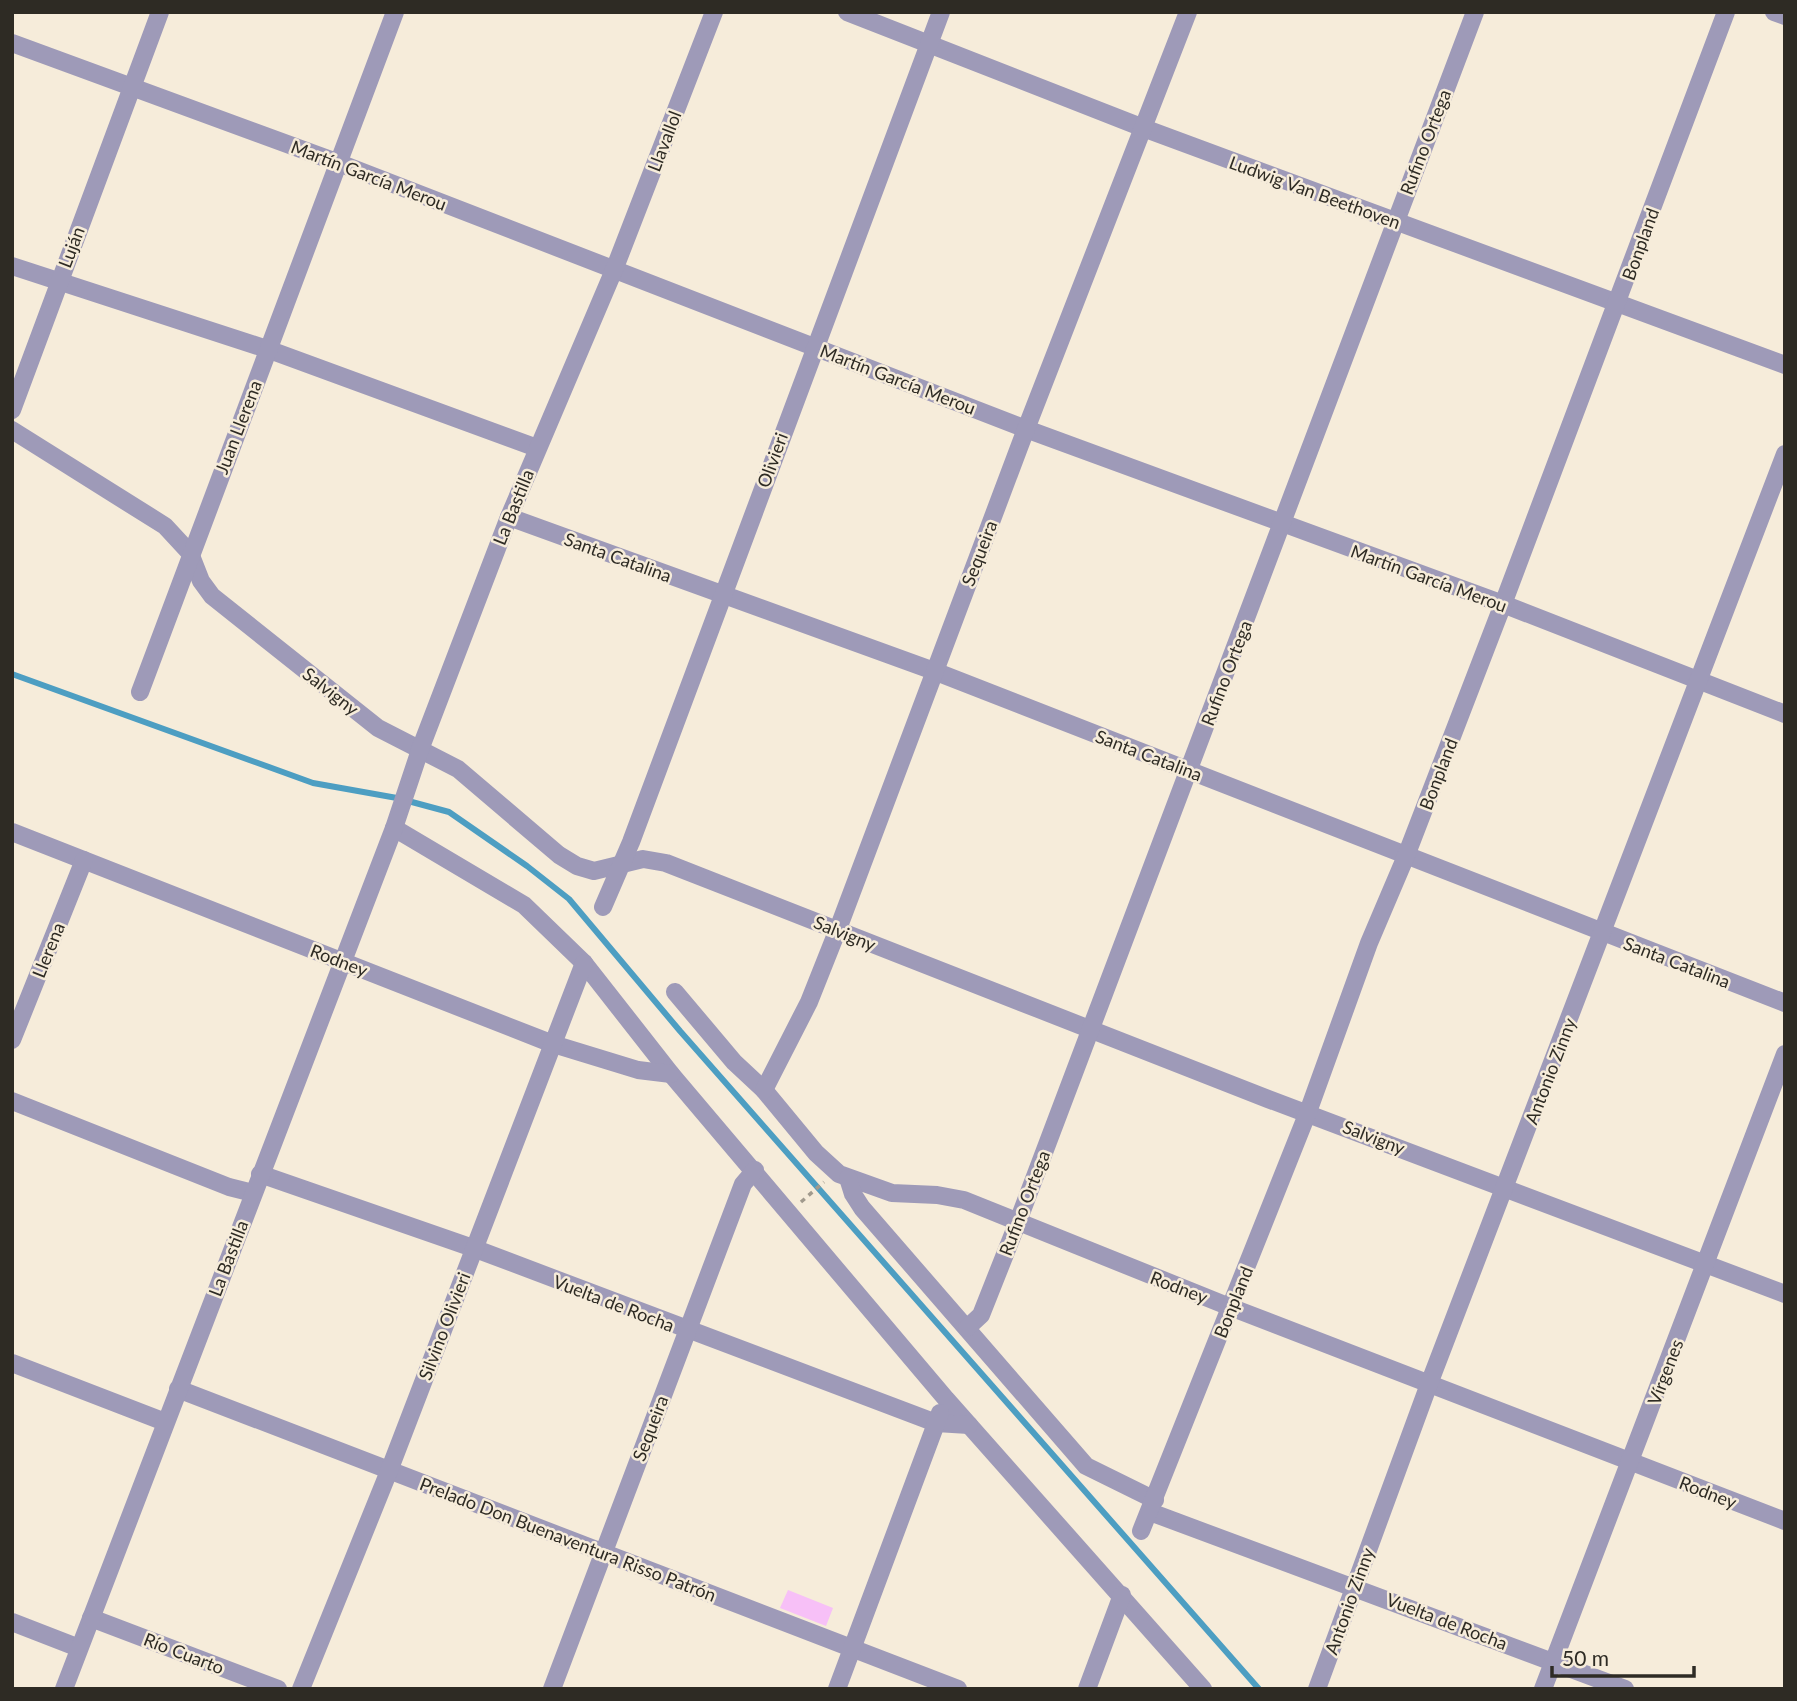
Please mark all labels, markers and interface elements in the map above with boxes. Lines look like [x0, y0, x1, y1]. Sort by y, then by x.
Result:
street label: Rufino Ortega [1395, 86, 1455, 198]
street label: Llavallol [642, 108, 686, 174]
street label: Martín García Merou [288, 135, 450, 215]
street label: Ludwig Van Beethoven [1226, 151, 1404, 233]
street label: Bonpland [1617, 205, 1663, 283]
street label: Luján [53, 223, 89, 271]
street label: Martín García Merou [817, 339, 979, 419]
street label: Juan Llerena [210, 377, 266, 477]
street label: Olivieri [752, 430, 792, 490]
street label: La Bastilla [488, 466, 538, 548]
street label: Sequeira [956, 517, 1002, 589]
street label: Santa Catalina [561, 527, 675, 587]
street label: Martín García Merou [1348, 539, 1510, 617]
street label: Rufino Ortega [1196, 617, 1256, 729]
street label: Salvigny [299, 662, 364, 720]
street label: Santa Catalina [1093, 725, 1205, 785]
street label: Bonpland [1414, 735, 1462, 813]
street label: Salvigny [811, 911, 880, 956]
street label: Llerena [27, 919, 69, 981]
street label: Santa Catalina [1621, 932, 1733, 992]
street label: Rodney [307, 939, 371, 981]
street label: Antonio Zinny [1520, 1014, 1581, 1127]
street label: Salvigny [1340, 1115, 1409, 1159]
street label: Rufino Ortega [994, 1147, 1054, 1259]
street label: La Bastilla [203, 1217, 253, 1299]
street label: Bonpland [1209, 1263, 1257, 1341]
street label: Rodney [1147, 1266, 1211, 1308]
street label: Silvino Olivieri [413, 1269, 475, 1383]
street label: Vuelta de Rocha [550, 1270, 678, 1336]
street label: Vírgenes [1642, 1336, 1688, 1408]
street label: Sequeira [627, 1392, 673, 1464]
street label: Rodney [1676, 1471, 1740, 1513]
street label: Prelado Don Buenaventura Risso Patrón [417, 1472, 719, 1606]
street label: Antonio Zinny [1319, 1544, 1379, 1657]
street label: Vuelta de Rocha [1383, 1588, 1511, 1654]
street label: Río Cuarto [141, 1628, 227, 1678]
scale bar [1552, 1634, 1694, 1678]
text: 50 m [1562, 1645, 1609, 1670]

